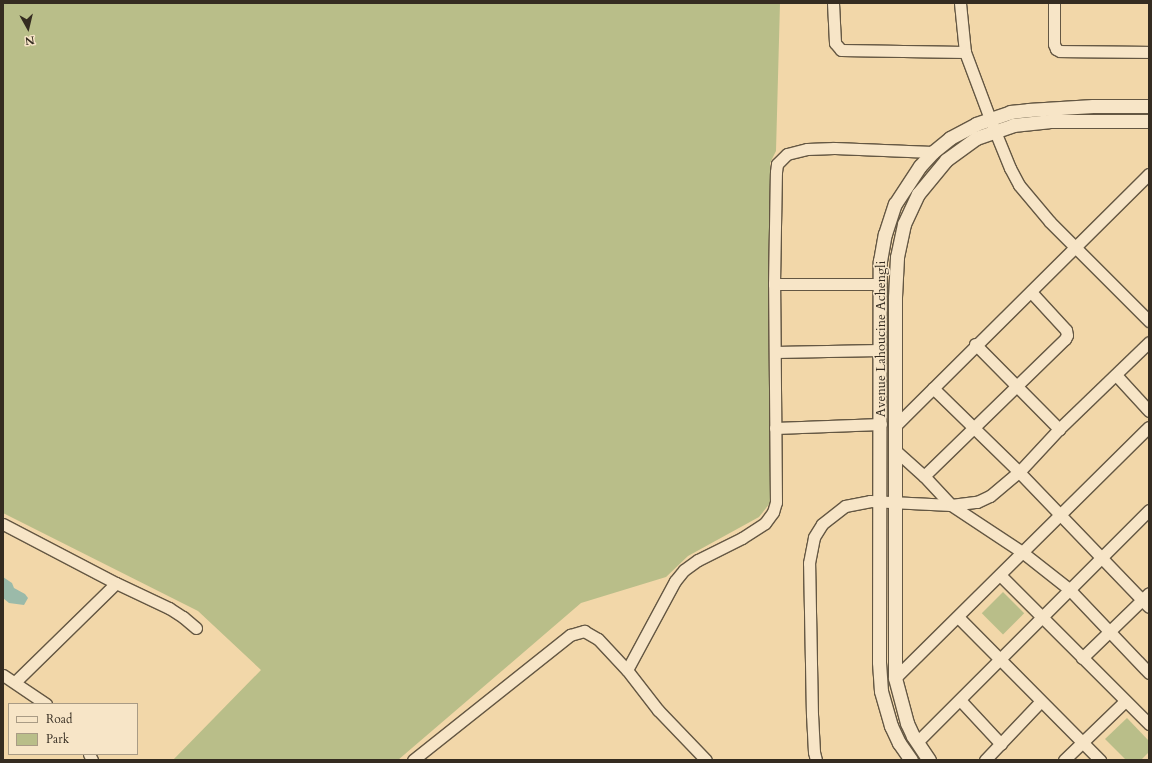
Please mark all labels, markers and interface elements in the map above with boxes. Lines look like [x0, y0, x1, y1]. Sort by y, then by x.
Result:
north arrow [8, 8, 48, 48]
text: N [24, 32, 36, 48]
street label: Avenue Lahoucine Achengli [873, 261, 889, 417]
legend [8, 703, 138, 755]
text: Road [46, 711, 72, 727]
text: Park [46, 731, 69, 747]

